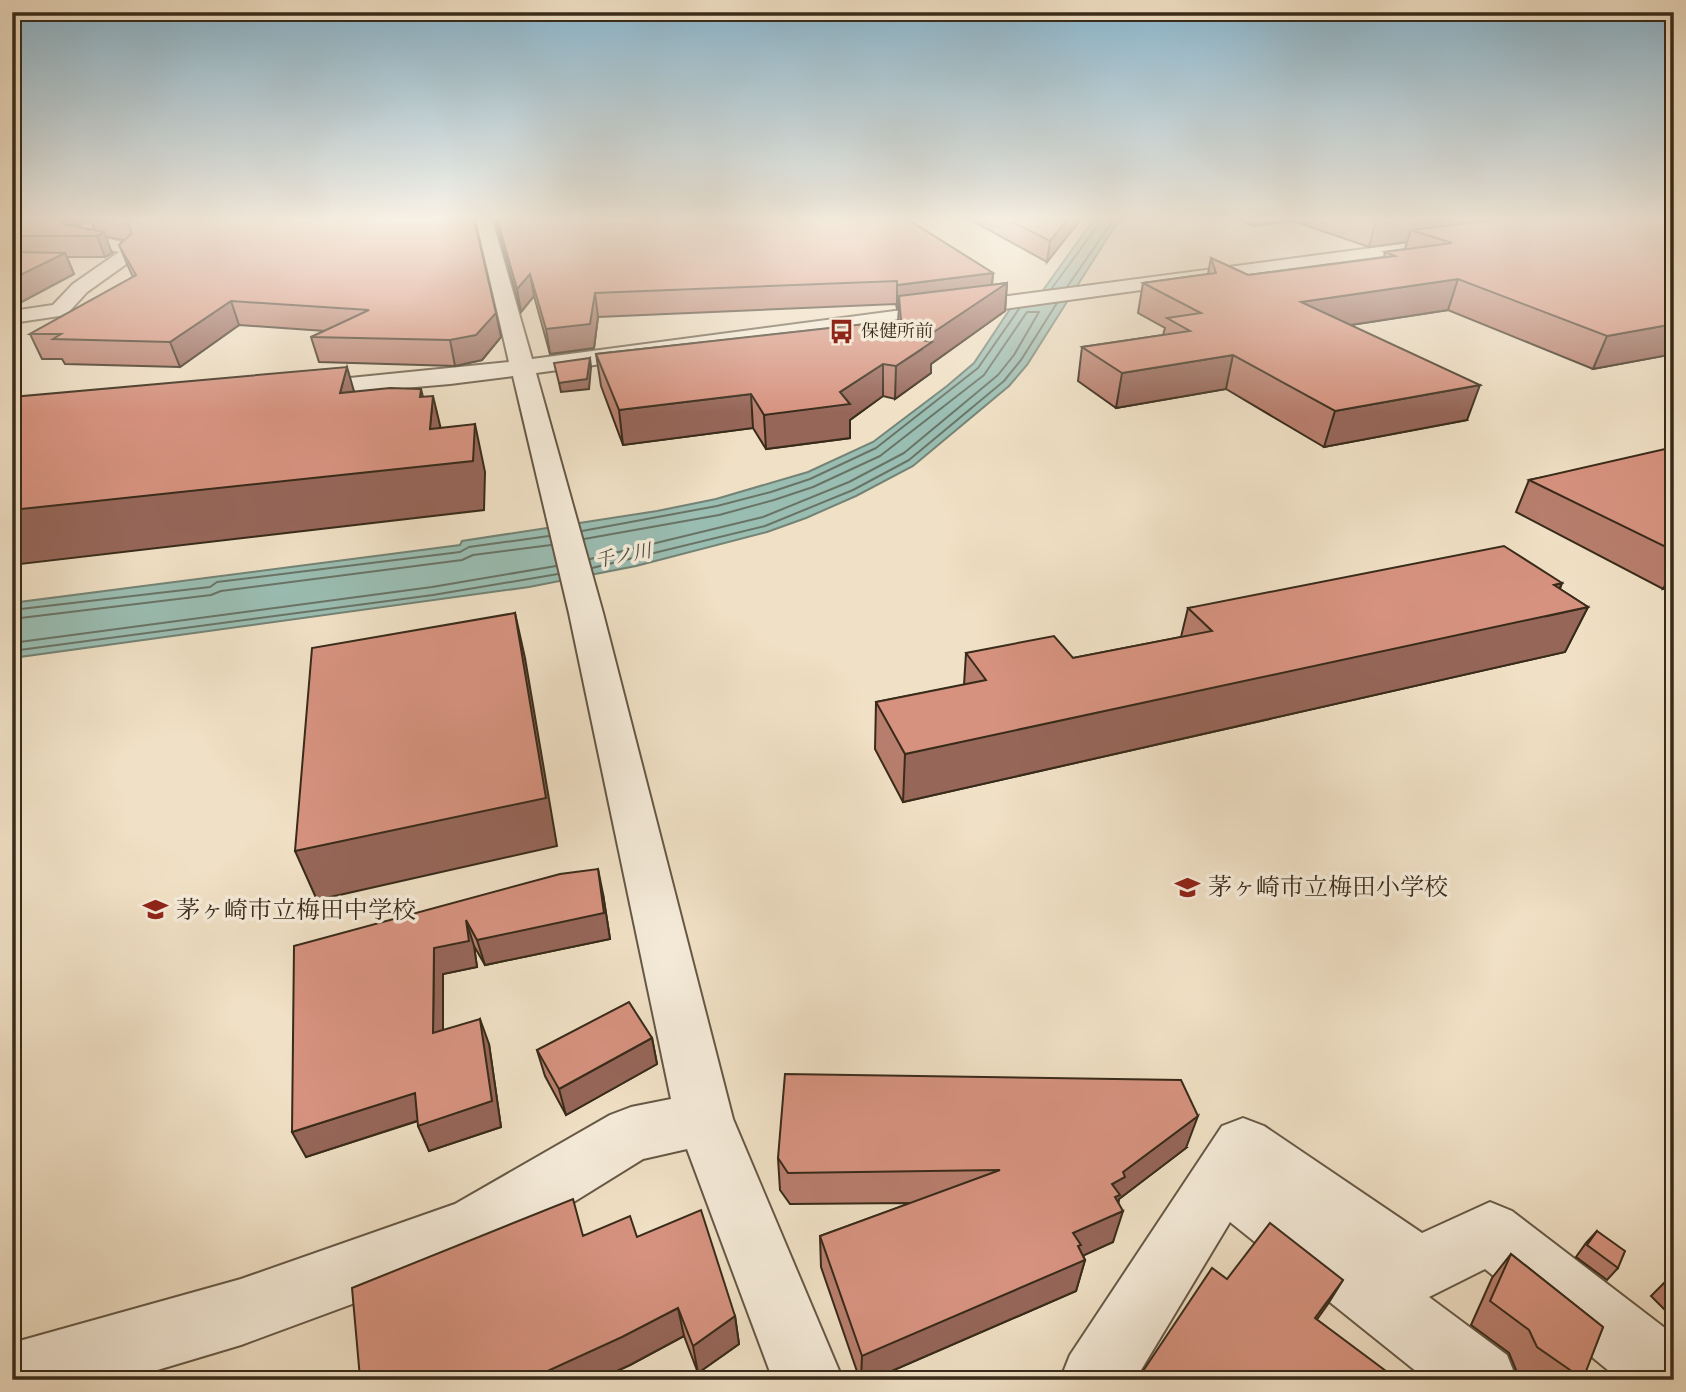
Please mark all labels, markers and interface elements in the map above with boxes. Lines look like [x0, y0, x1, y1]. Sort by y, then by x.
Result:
bus stop icon: 保健所前 [827, 317, 855, 345]
place label: 保健所前 [861, 321, 933, 342]
water label: 千ノ川 [593, 539, 655, 572]
school or university icon: 茅ヶ崎市立梅田小学校 [1174, 873, 1202, 901]
place label: 茅ヶ崎市立梅田小学校 [1208, 873, 1448, 901]
school or university icon: 茅ヶ崎市立梅田中学校 [142, 896, 170, 924]
place label: 茅ヶ崎市立梅田中学校 [176, 896, 416, 924]

